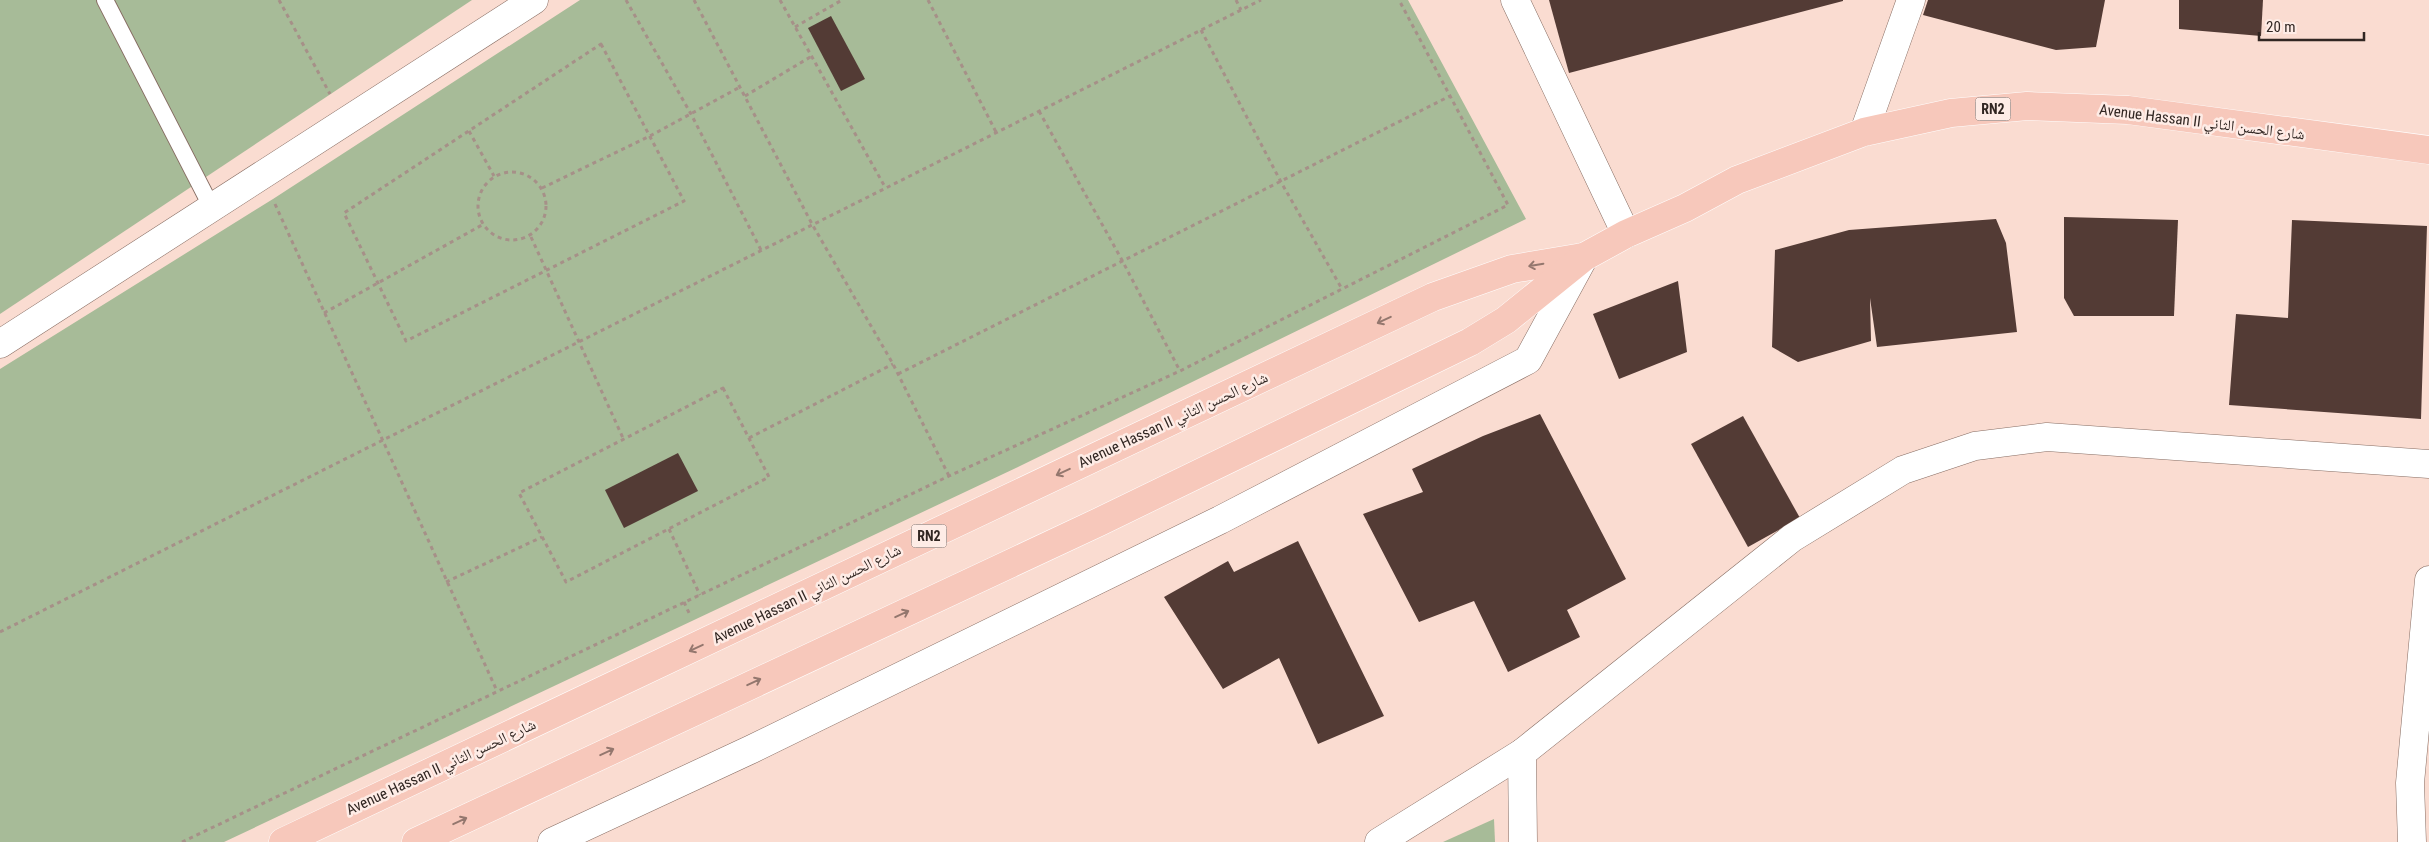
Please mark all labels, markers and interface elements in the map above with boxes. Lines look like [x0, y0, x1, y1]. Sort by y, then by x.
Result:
scale bar [2259, 10, 2364, 42]
text: 20 m [2266, 18, 2296, 36]
road number: RN2 [1976, 98, 2010, 120]
street label: Avenue Hassan II شارع الحسن الثاني [2098, 100, 2306, 146]
one-way arrow [1529, 260, 1545, 270]
one-way arrow [1377, 315, 1392, 325]
street label: Avenue Hassan II شارع الحسن الثاني [1075, 368, 1272, 474]
one-way arrow [1056, 467, 1071, 477]
road number: RN2 [912, 524, 946, 548]
street label: Avenue Hassan II شارع الحسن الثاني [710, 541, 905, 650]
one-way arrow [894, 608, 909, 618]
one-way arrow [689, 643, 704, 653]
one-way arrow [746, 677, 761, 686]
street label: Avenue Hassan II شارع الحسن الثاني [343, 715, 540, 821]
one-way arrow [599, 746, 614, 756]
one-way arrow [452, 816, 467, 825]

